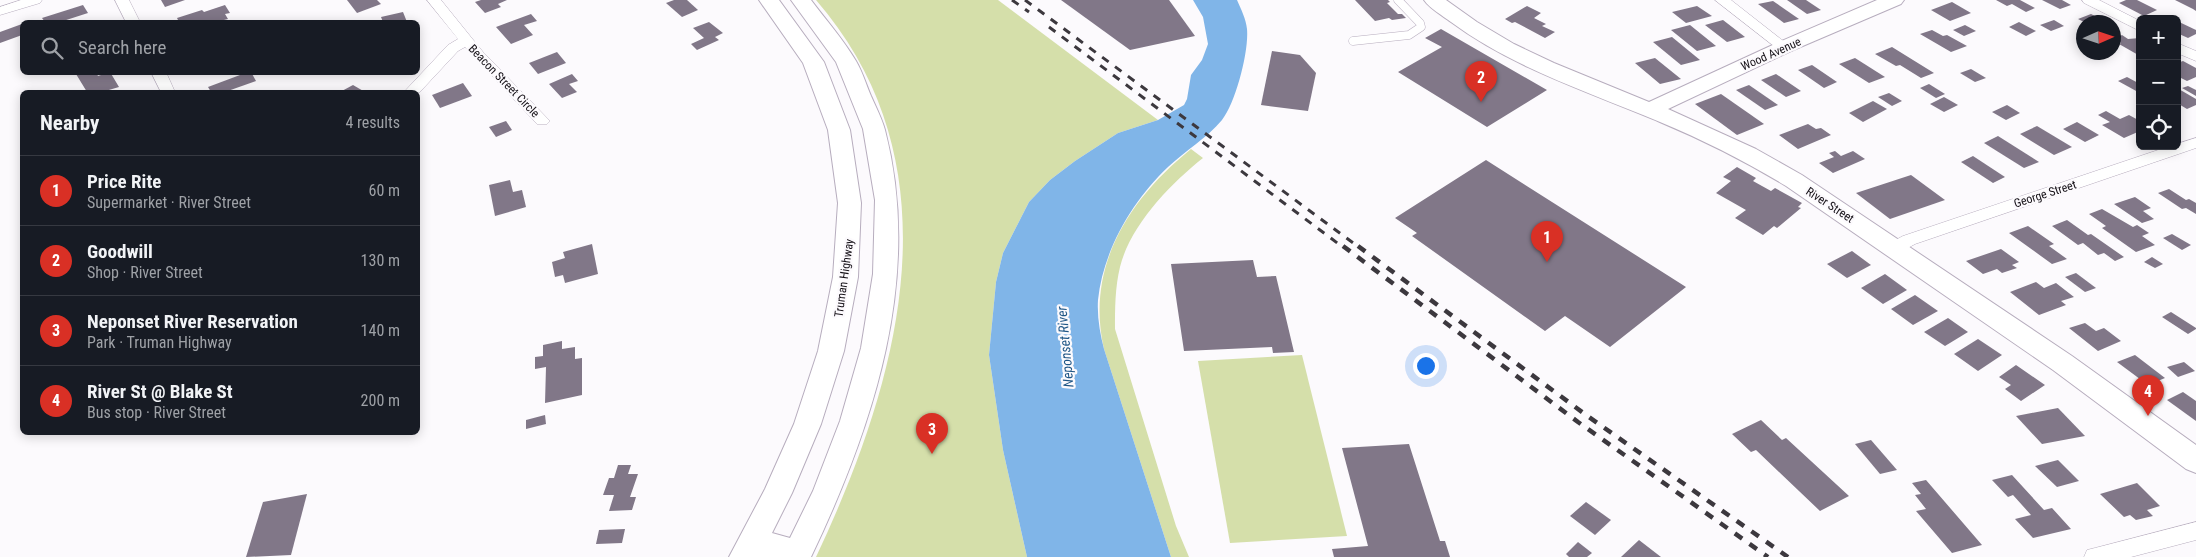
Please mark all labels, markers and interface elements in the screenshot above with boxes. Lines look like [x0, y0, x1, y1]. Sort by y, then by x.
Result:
north arrow [2076, 15, 2121, 60]
map controls [2136, 15, 2181, 150]
button: + [2136, 15, 2181, 60]
search box [20, 20, 420, 75]
icon: search [38, 34, 66, 62]
street label: Wood Avenue [1739, 34, 1804, 73]
text: Search here [78, 36, 166, 59]
street label: Beacon Street Circle [466, 42, 543, 121]
button: − [2136, 60, 2181, 105]
pin: 2 [1465, 61, 1497, 102]
button: locate [2136, 105, 2181, 150]
text: Nearby [40, 111, 99, 135]
text: 4 results [345, 113, 400, 132]
text: Price Rite [87, 170, 161, 193]
street label: George Street [2012, 177, 2078, 211]
text: 1 [52, 181, 60, 200]
text: 60 m [368, 181, 400, 200]
street label: River Street [1803, 184, 1857, 226]
text: Supermarket · River Street [87, 193, 251, 212]
pin: 1 [1531, 221, 1563, 262]
street label: Truman Highway [832, 238, 856, 318]
text: Goodwill [87, 240, 153, 263]
text: 2 [52, 251, 60, 270]
text: 130 m [361, 251, 400, 270]
text: Shop · River Street [87, 263, 203, 282]
water label: Neponset River [1053, 305, 1077, 388]
text: Neponset River Reservation [87, 310, 298, 333]
text: 3 [52, 321, 60, 340]
text: 140 m [361, 321, 400, 340]
text: Park · Truman Highway [87, 333, 232, 352]
your location [1413, 353, 1439, 379]
pin: 4 [2132, 375, 2164, 416]
text: River St @ Blake St [87, 380, 233, 403]
text: 4 [52, 391, 60, 410]
text: 200 m [361, 391, 400, 410]
text: Bus stop · River Street [87, 403, 226, 422]
pin: 3 [916, 413, 948, 454]

